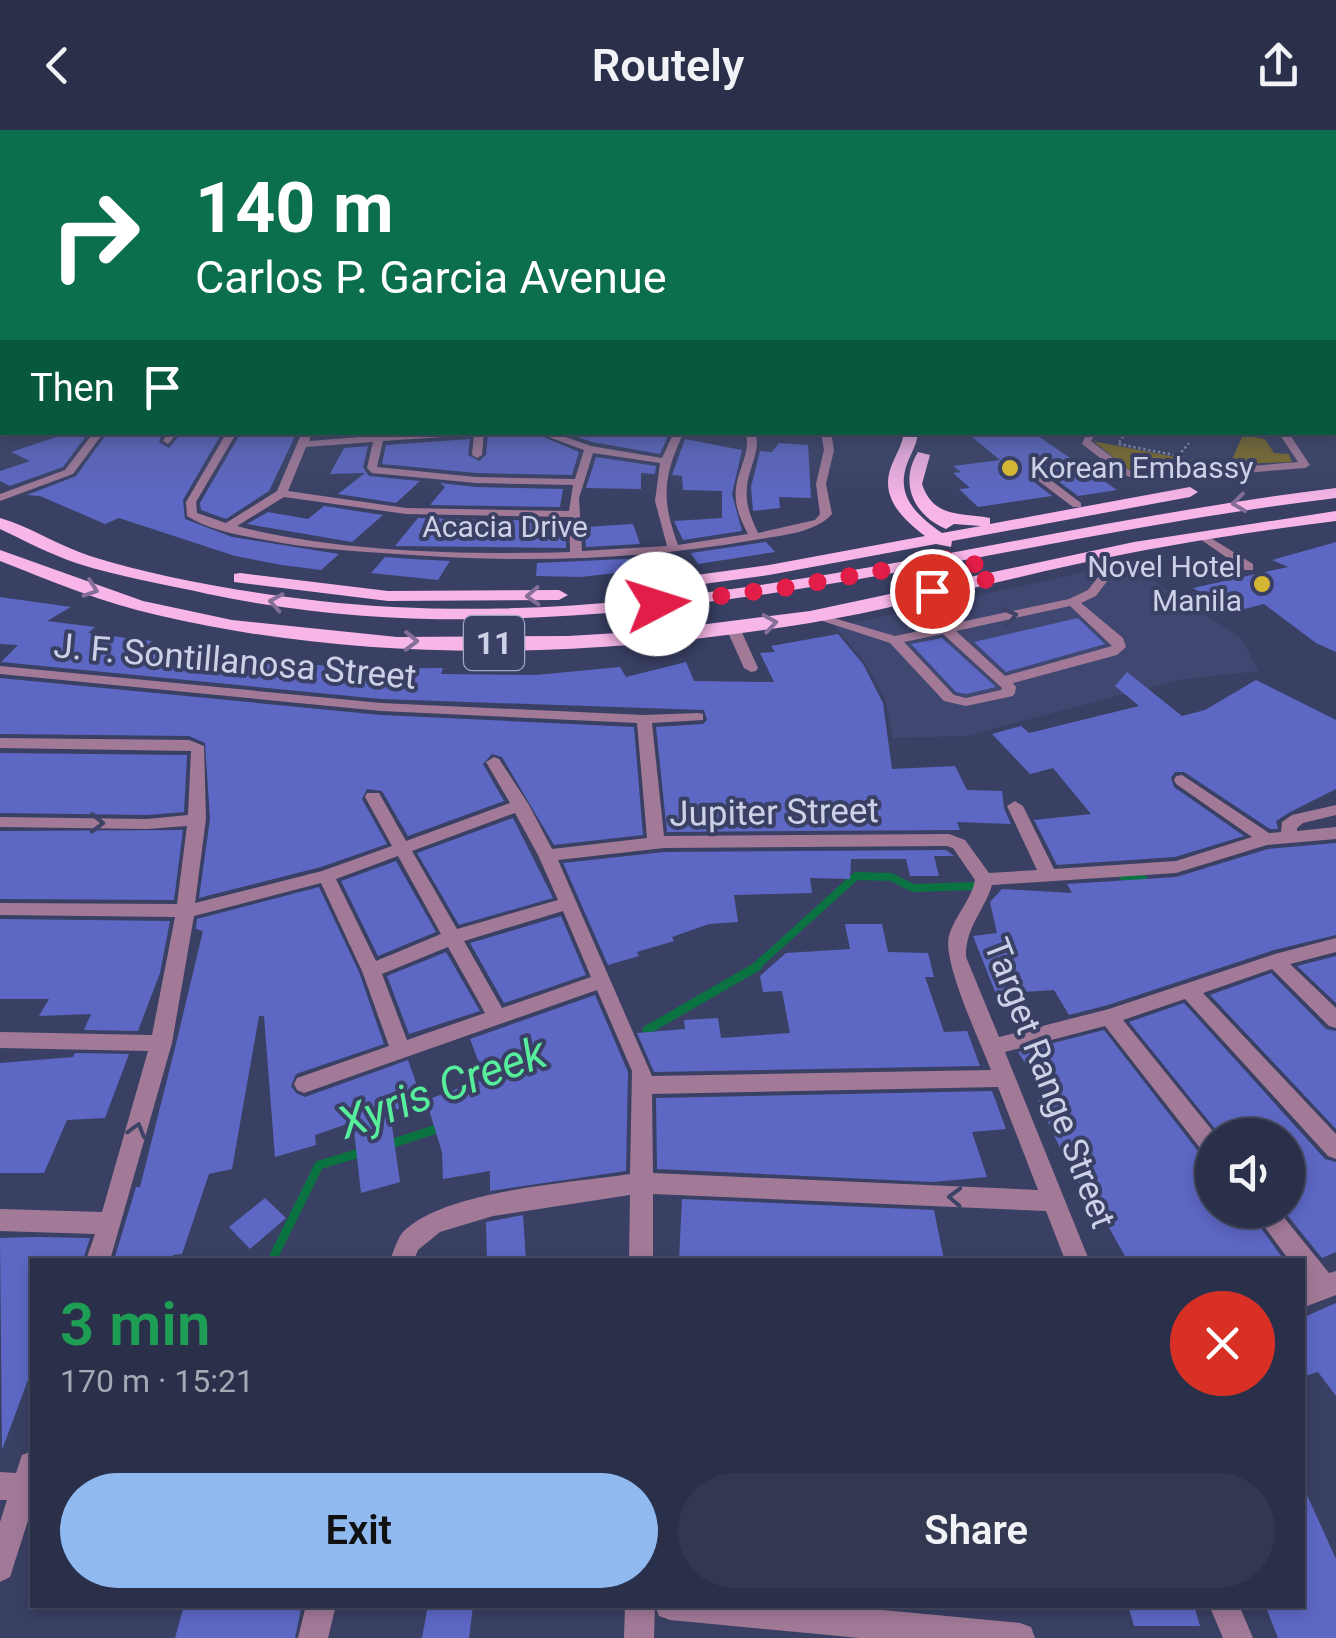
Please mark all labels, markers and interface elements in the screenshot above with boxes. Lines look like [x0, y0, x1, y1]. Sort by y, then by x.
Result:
icon: back [30, 38, 85, 93]
icon: share [1251, 38, 1306, 93]
text: Routely [592, 39, 744, 92]
text: 140 m [195, 167, 394, 249]
icon: right [30, 170, 160, 300]
text: Carlos P. Garcia Avenue [195, 251, 667, 304]
icon: arrive [135, 360, 190, 415]
text: Then [30, 366, 115, 410]
place label: Korean Embassy [1030, 450, 1253, 485]
marker: Korean Embassy [999, 457, 1021, 479]
one-way arrow [1231, 492, 1247, 513]
street label: Acacia Drive [422, 509, 588, 544]
pin [890, 549, 975, 634]
place label: Novel Hotel Manila [1087, 549, 1242, 618]
position arrow [605, 552, 709, 656]
icon: arrive [905, 564, 960, 619]
marker: Novel Hotel Manila [1251, 573, 1273, 595]
one-way arrow [82, 578, 99, 598]
one-way arrow [524, 585, 540, 606]
one-way arrow [268, 592, 284, 613]
one-way arrow [1001, 607, 1018, 628]
one-way arrow [762, 613, 778, 634]
road number: 11 [464, 616, 524, 670]
street label: J. F. Sontillanosa Street [52, 625, 418, 698]
one-way arrow [404, 630, 419, 652]
street label: Jupiter Street [669, 790, 879, 835]
one-way arrow [90, 812, 106, 834]
street label: Target Range Street [975, 933, 1124, 1234]
water label: Xyris Creek [330, 1025, 555, 1150]
map controls [1195, 1118, 1305, 1228]
button: sound [1195, 1118, 1305, 1228]
one-way arrow [125, 1122, 146, 1139]
one-way arrow [946, 1186, 962, 1207]
text: 3 min [60, 1289, 210, 1360]
button: close [1170, 1291, 1275, 1396]
text: 170 m · 15:21 [60, 1362, 254, 1400]
button: Exit [60, 1473, 658, 1588]
button: Share [678, 1473, 1275, 1588]

